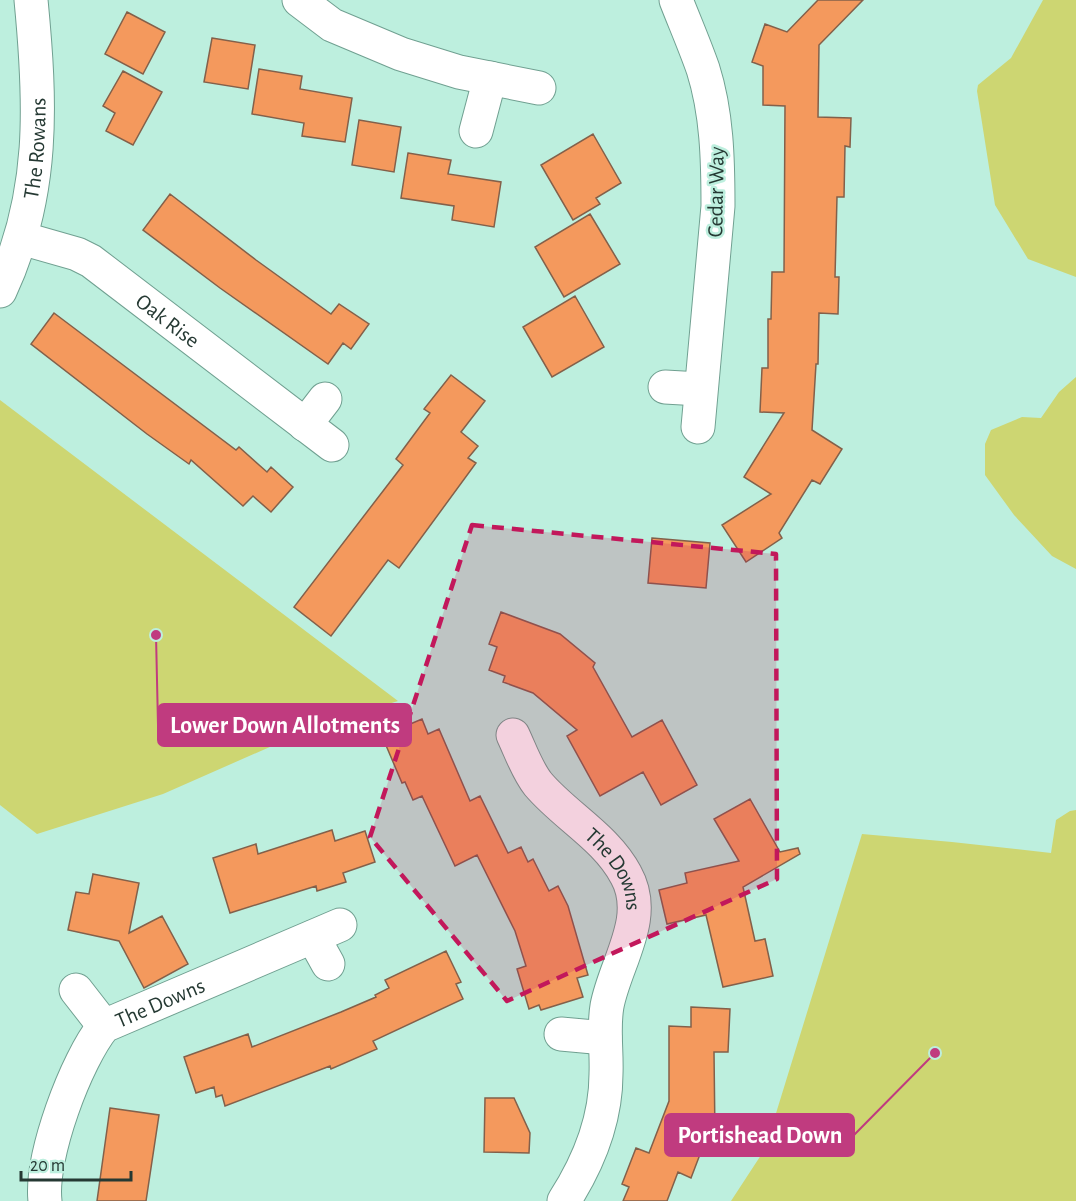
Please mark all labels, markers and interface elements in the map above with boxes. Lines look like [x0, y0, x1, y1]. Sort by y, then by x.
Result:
street label: The Rowans [20, 97, 49, 201]
street label: Cedar Way [704, 146, 728, 238]
street label: Oak Rise [132, 290, 204, 352]
callout: Lower Down Allotments [158, 704, 411, 746]
text: Lower Down Allotments [170, 714, 400, 738]
street label: The Downs [581, 824, 644, 911]
street label: The Downs [112, 974, 208, 1032]
callout: Portishead Down [665, 1114, 854, 1156]
text: Portishead Down [678, 1124, 842, 1148]
scale bar [21, 1144, 130, 1182]
text: 20 m [30, 1157, 65, 1175]

